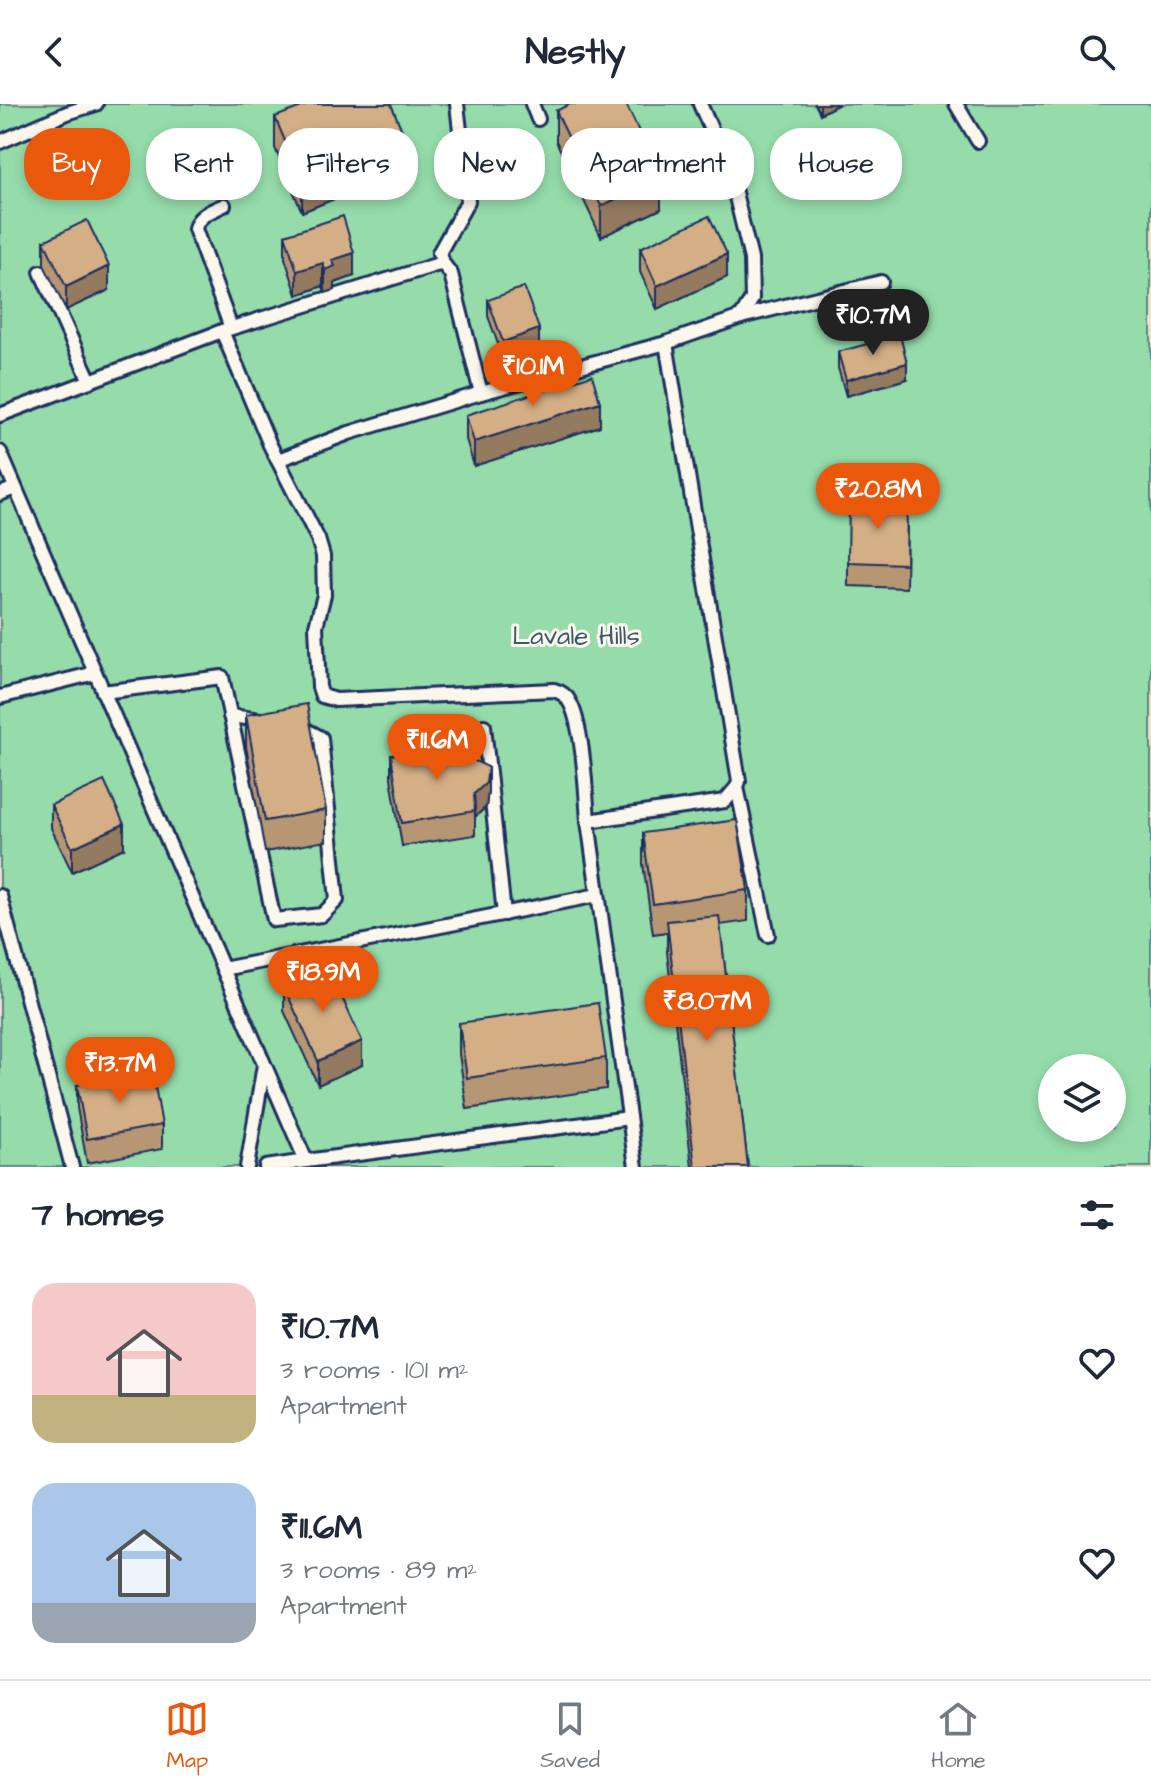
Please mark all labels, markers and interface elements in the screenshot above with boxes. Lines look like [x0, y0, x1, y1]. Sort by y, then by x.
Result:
text: Nestly [525, 27, 626, 78]
icon: back [32, 30, 76, 74]
icon: search [1075, 30, 1119, 74]
chip: Buy [24, 128, 130, 200]
chip: Rent [146, 128, 262, 200]
chip: Filters [278, 128, 418, 200]
chip: New [434, 128, 545, 200]
chip: Apartment [561, 128, 754, 200]
chip: House [770, 128, 902, 200]
pin: ₹10.7M [808, 289, 938, 357]
text: ₹10.7M [835, 297, 911, 333]
pin: ₹10.1M [468, 340, 598, 408]
text: ₹10.1M [501, 348, 565, 384]
pin: ₹20.8M [813, 463, 943, 531]
text: ₹20.8M [834, 471, 922, 507]
park label: Lavale Hills [512, 618, 640, 654]
pin: ₹11.6M [372, 714, 502, 782]
text: ₹11.6M [406, 722, 469, 758]
pin: ₹18.9M [258, 946, 388, 1014]
text: ₹18.9M [285, 954, 361, 990]
pin: ₹8.07M [642, 975, 772, 1043]
text: ₹8.07M [662, 983, 752, 1019]
pin: ₹13.7M [55, 1037, 185, 1105]
text: ₹13.7M [84, 1045, 156, 1081]
map controls [1038, 1054, 1126, 1142]
button: layers [1038, 1054, 1126, 1142]
text: 7 homes [32, 1191, 164, 1239]
icon: filters [1075, 1193, 1119, 1237]
text: ₹10.7M [280, 1304, 379, 1352]
icon: home [96, 1315, 192, 1411]
icon: heart [1075, 1341, 1119, 1385]
text: 3 rooms · 101 m² [280, 1352, 468, 1388]
text: Apartment [280, 1388, 407, 1424]
text: ₹11.6M [280, 1504, 362, 1552]
icon: home [96, 1515, 192, 1611]
icon: heart [1075, 1541, 1119, 1585]
text: 3 rooms · 89 m² [280, 1552, 477, 1588]
text: Apartment [280, 1588, 407, 1624]
tab: Map [165, 1697, 209, 1776]
tab: Saved [540, 1697, 600, 1776]
tab: Home [931, 1697, 986, 1776]

